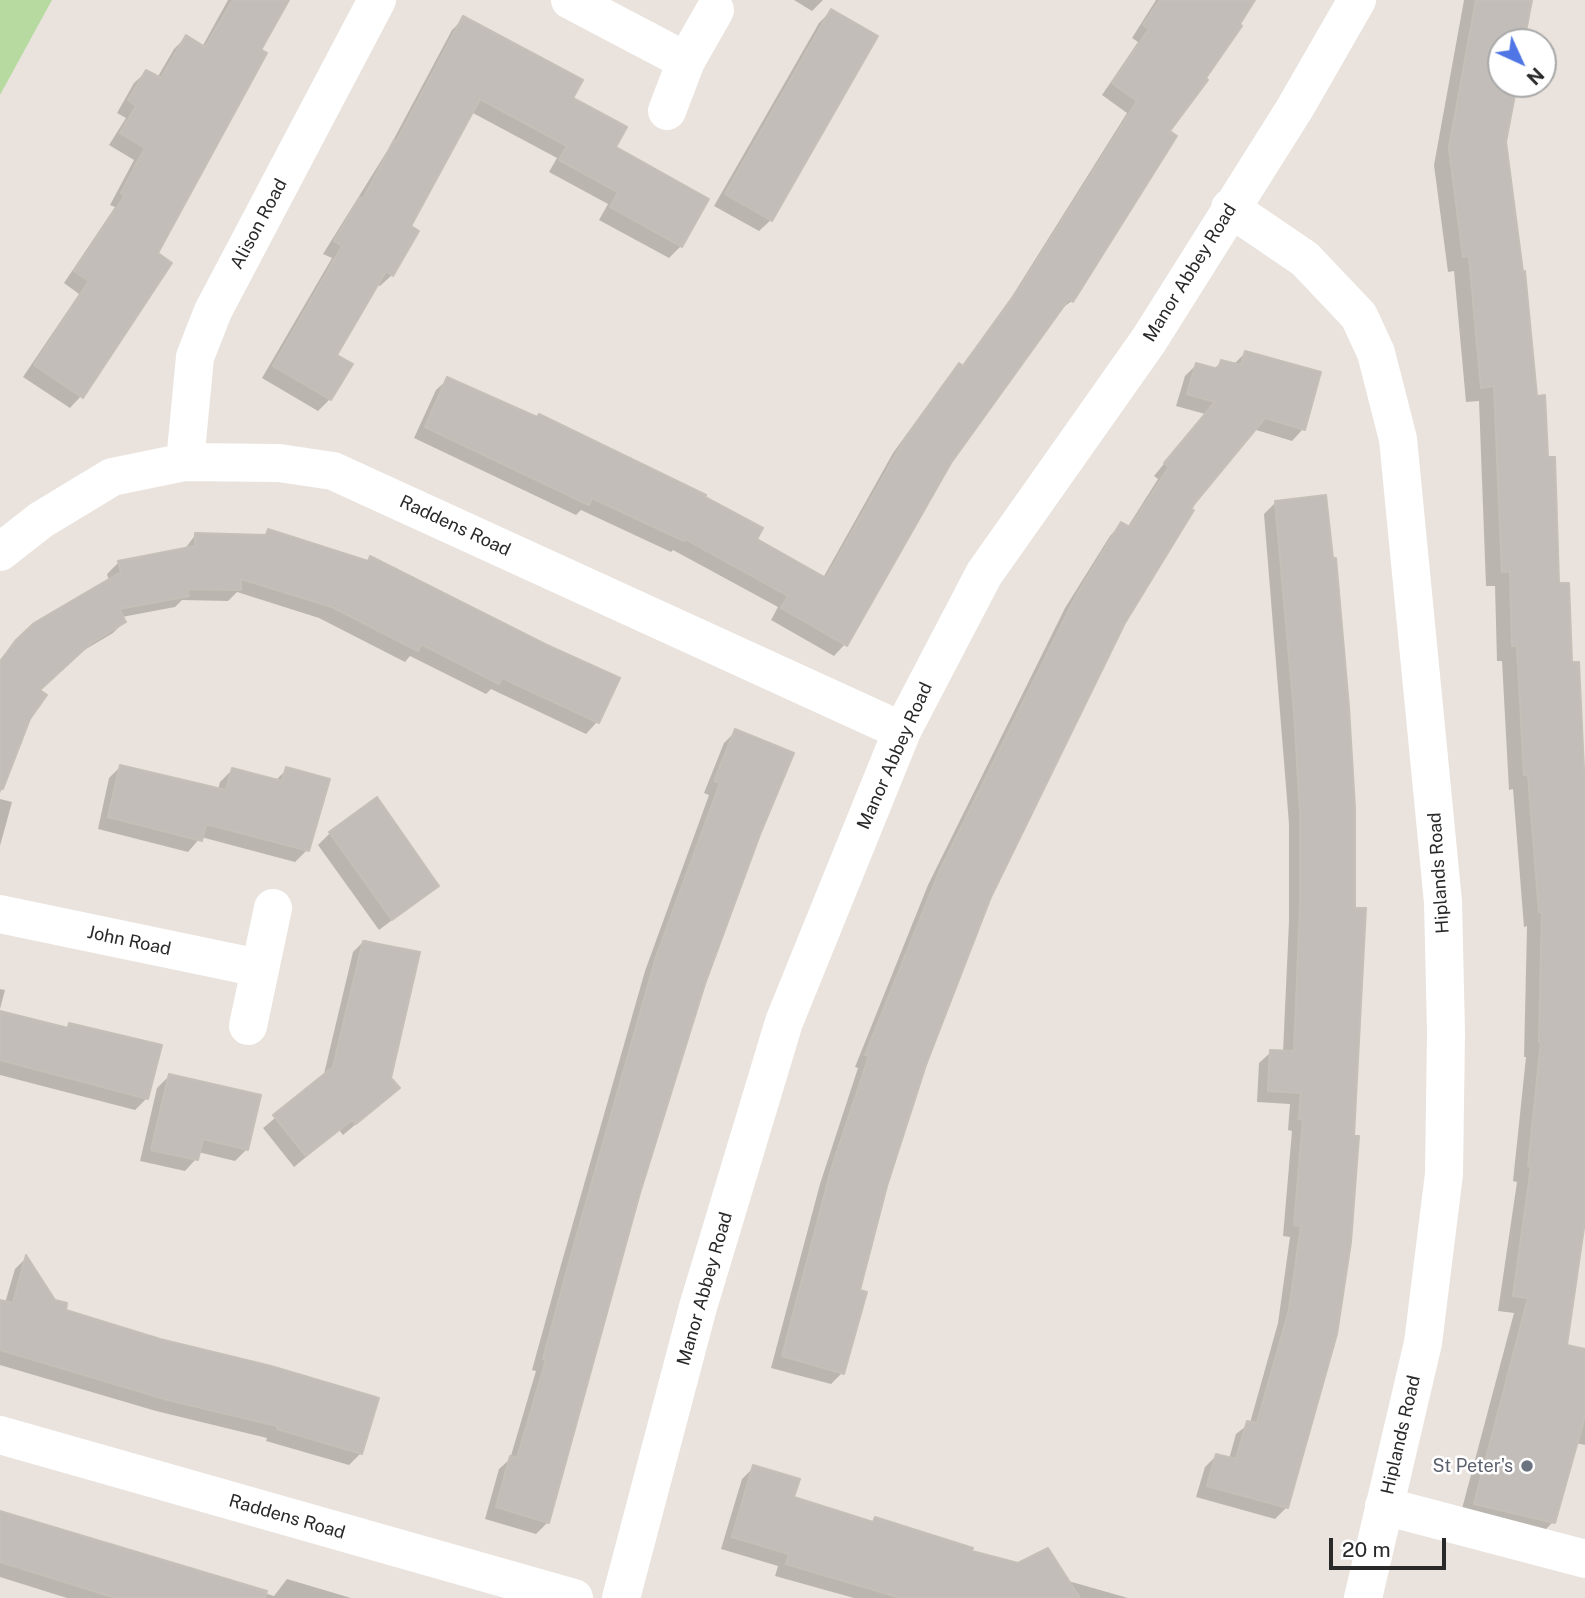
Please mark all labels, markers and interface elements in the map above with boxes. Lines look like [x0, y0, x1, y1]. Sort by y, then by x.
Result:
north arrow [1487, 28, 1557, 98]
text: N [1522, 63, 1548, 89]
street label: Alison Road [226, 175, 292, 273]
street label: Manor Abbey Road [1139, 200, 1241, 346]
street label: Raddens Road [396, 491, 514, 561]
street label: Manor Abbey Road [853, 679, 937, 833]
street label: Hiplands Road [1424, 812, 1454, 934]
street label: John Road [85, 922, 173, 960]
street label: Manor Abbey Road [673, 1210, 737, 1368]
street label: Hiplands Road [1377, 1373, 1425, 1497]
place label: St Peter's [1433, 1455, 1513, 1477]
marker: St Peter's [1519, 1458, 1535, 1474]
street label: Raddens Road [226, 1490, 348, 1544]
scale bar [1333, 1524, 1450, 1568]
text: 20 m [1342, 1537, 1391, 1562]

